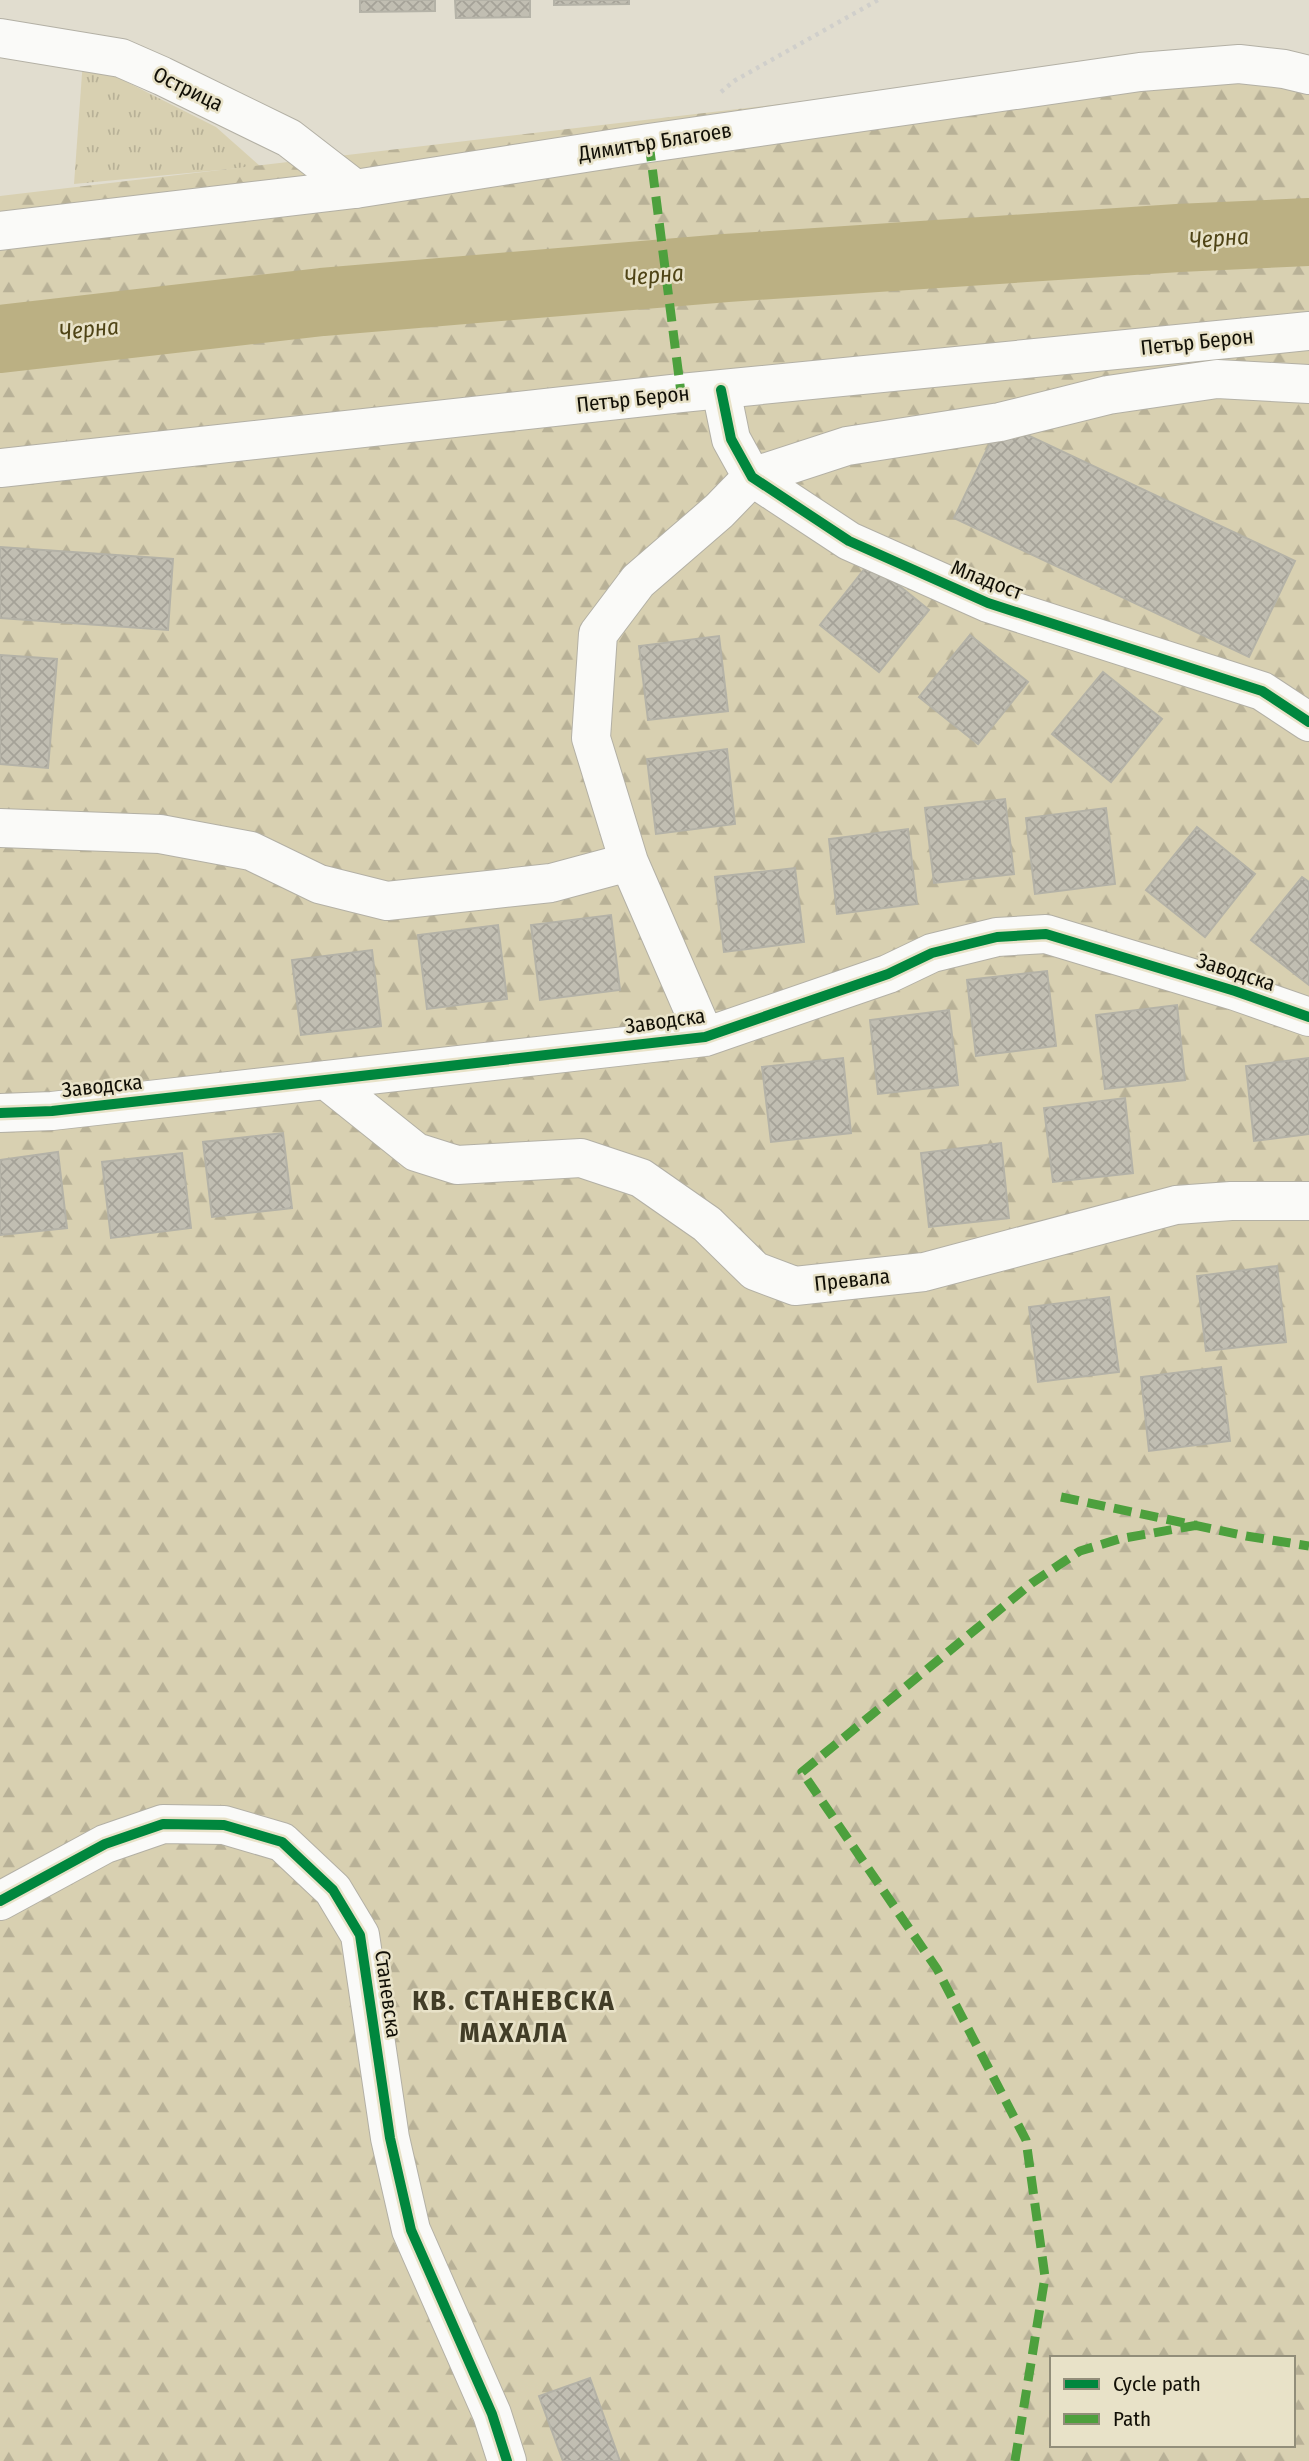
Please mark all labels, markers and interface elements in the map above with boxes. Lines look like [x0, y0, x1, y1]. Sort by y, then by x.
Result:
street label: Острица [149, 61, 227, 117]
street label: Димитър Благоев [576, 117, 733, 167]
water label: Черна [1188, 222, 1250, 254]
water label: Черна [623, 258, 685, 292]
water label: Черна [58, 312, 120, 346]
street label: Петър Берон [1139, 323, 1255, 361]
street label: Петър Берон [575, 380, 691, 418]
street label: Младост [947, 554, 1027, 606]
street label: Заводска [1193, 947, 1279, 997]
street label: Заводска [623, 1002, 707, 1040]
street label: Заводска [60, 1069, 144, 1103]
street label: Превала [813, 1263, 891, 1297]
street label: Станевска [369, 1948, 407, 2040]
district label: КВ. СТАНЕВСКА МАХАЛА [412, 1984, 616, 2049]
legend [1050, 2356, 1295, 2447]
text: Cycle path [1113, 2371, 1201, 2397]
text: Path [1113, 2406, 1151, 2432]

